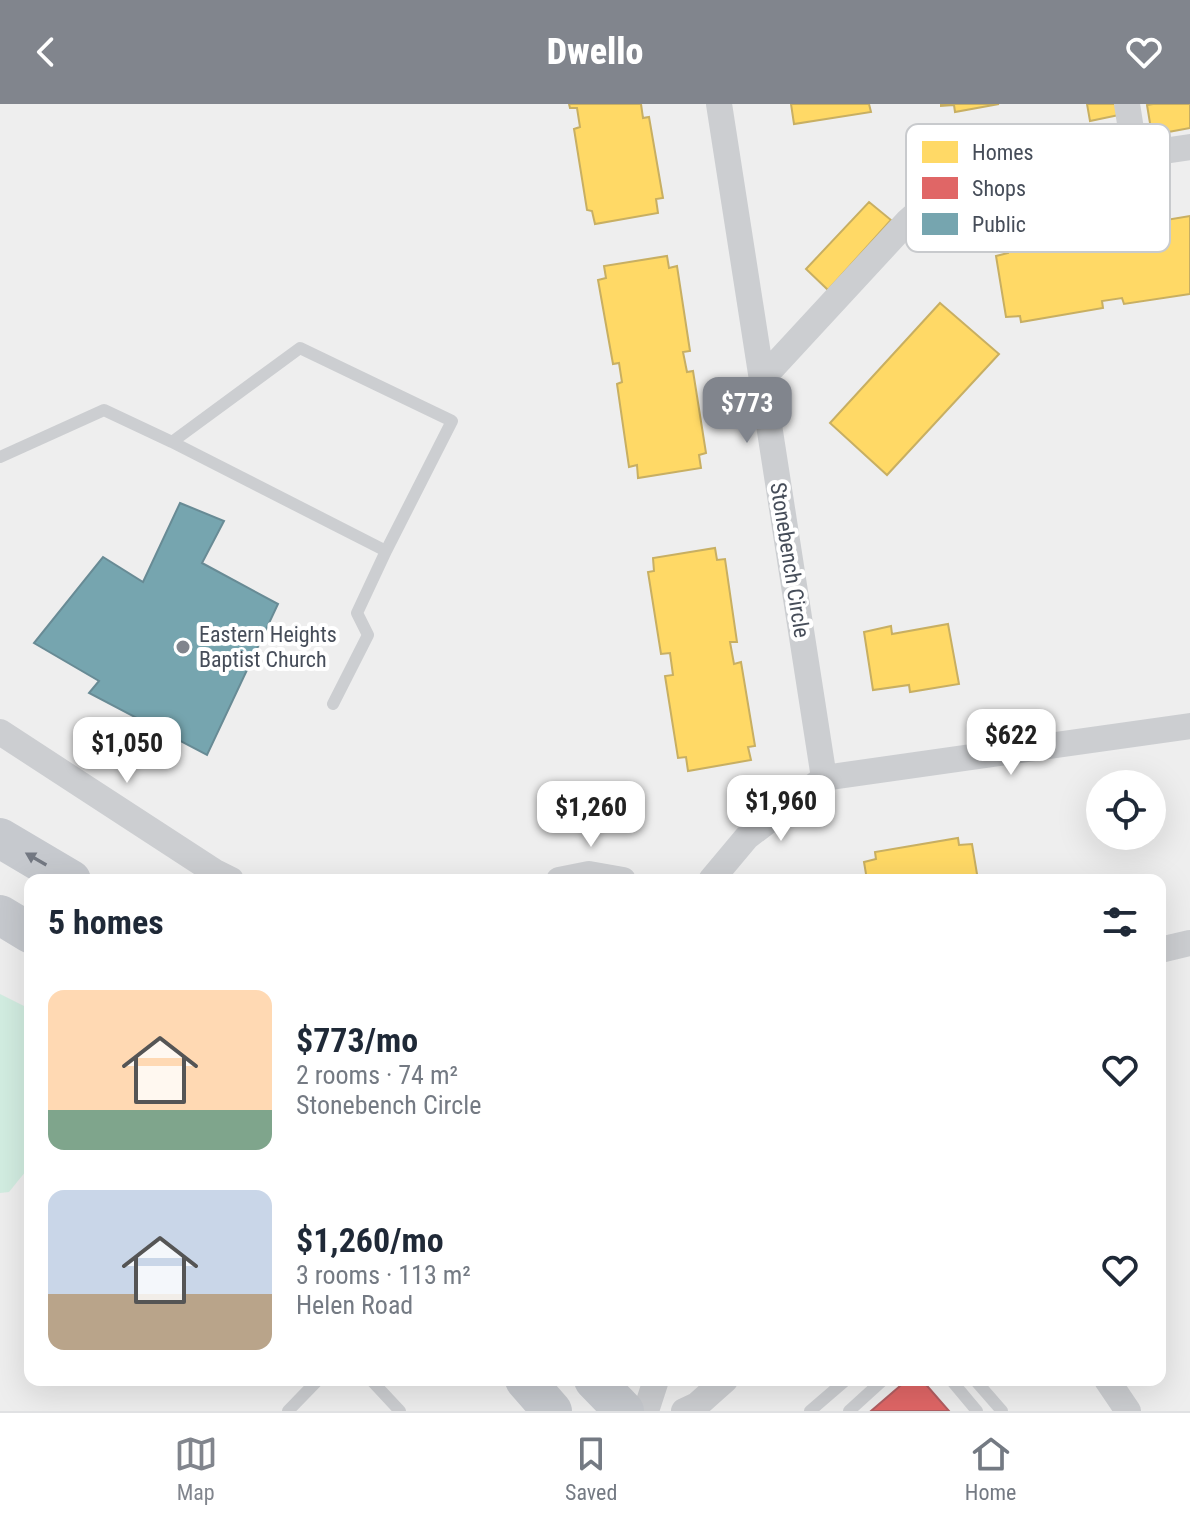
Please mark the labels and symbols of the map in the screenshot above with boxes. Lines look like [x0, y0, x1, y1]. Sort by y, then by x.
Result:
legend [906, 124, 1170, 252]
text: Homes [972, 140, 1034, 165]
text: Shops [972, 176, 1026, 201]
text: Public [972, 212, 1026, 237]
pin: $773 [700, 377, 794, 445]
street label: Stonebench Circle [765, 481, 815, 639]
place label: Eastern Heights Baptist Church [199, 622, 337, 672]
marker: Eastern Heights Baptist Church [174, 638, 192, 656]
pin: $622 [964, 709, 1058, 777]
pin: $1,050 [62, 717, 192, 785]
pin: $1,960 [716, 775, 846, 843]
pin: $1,260 [526, 781, 656, 849]
one-way arrow [24, 852, 47, 866]

